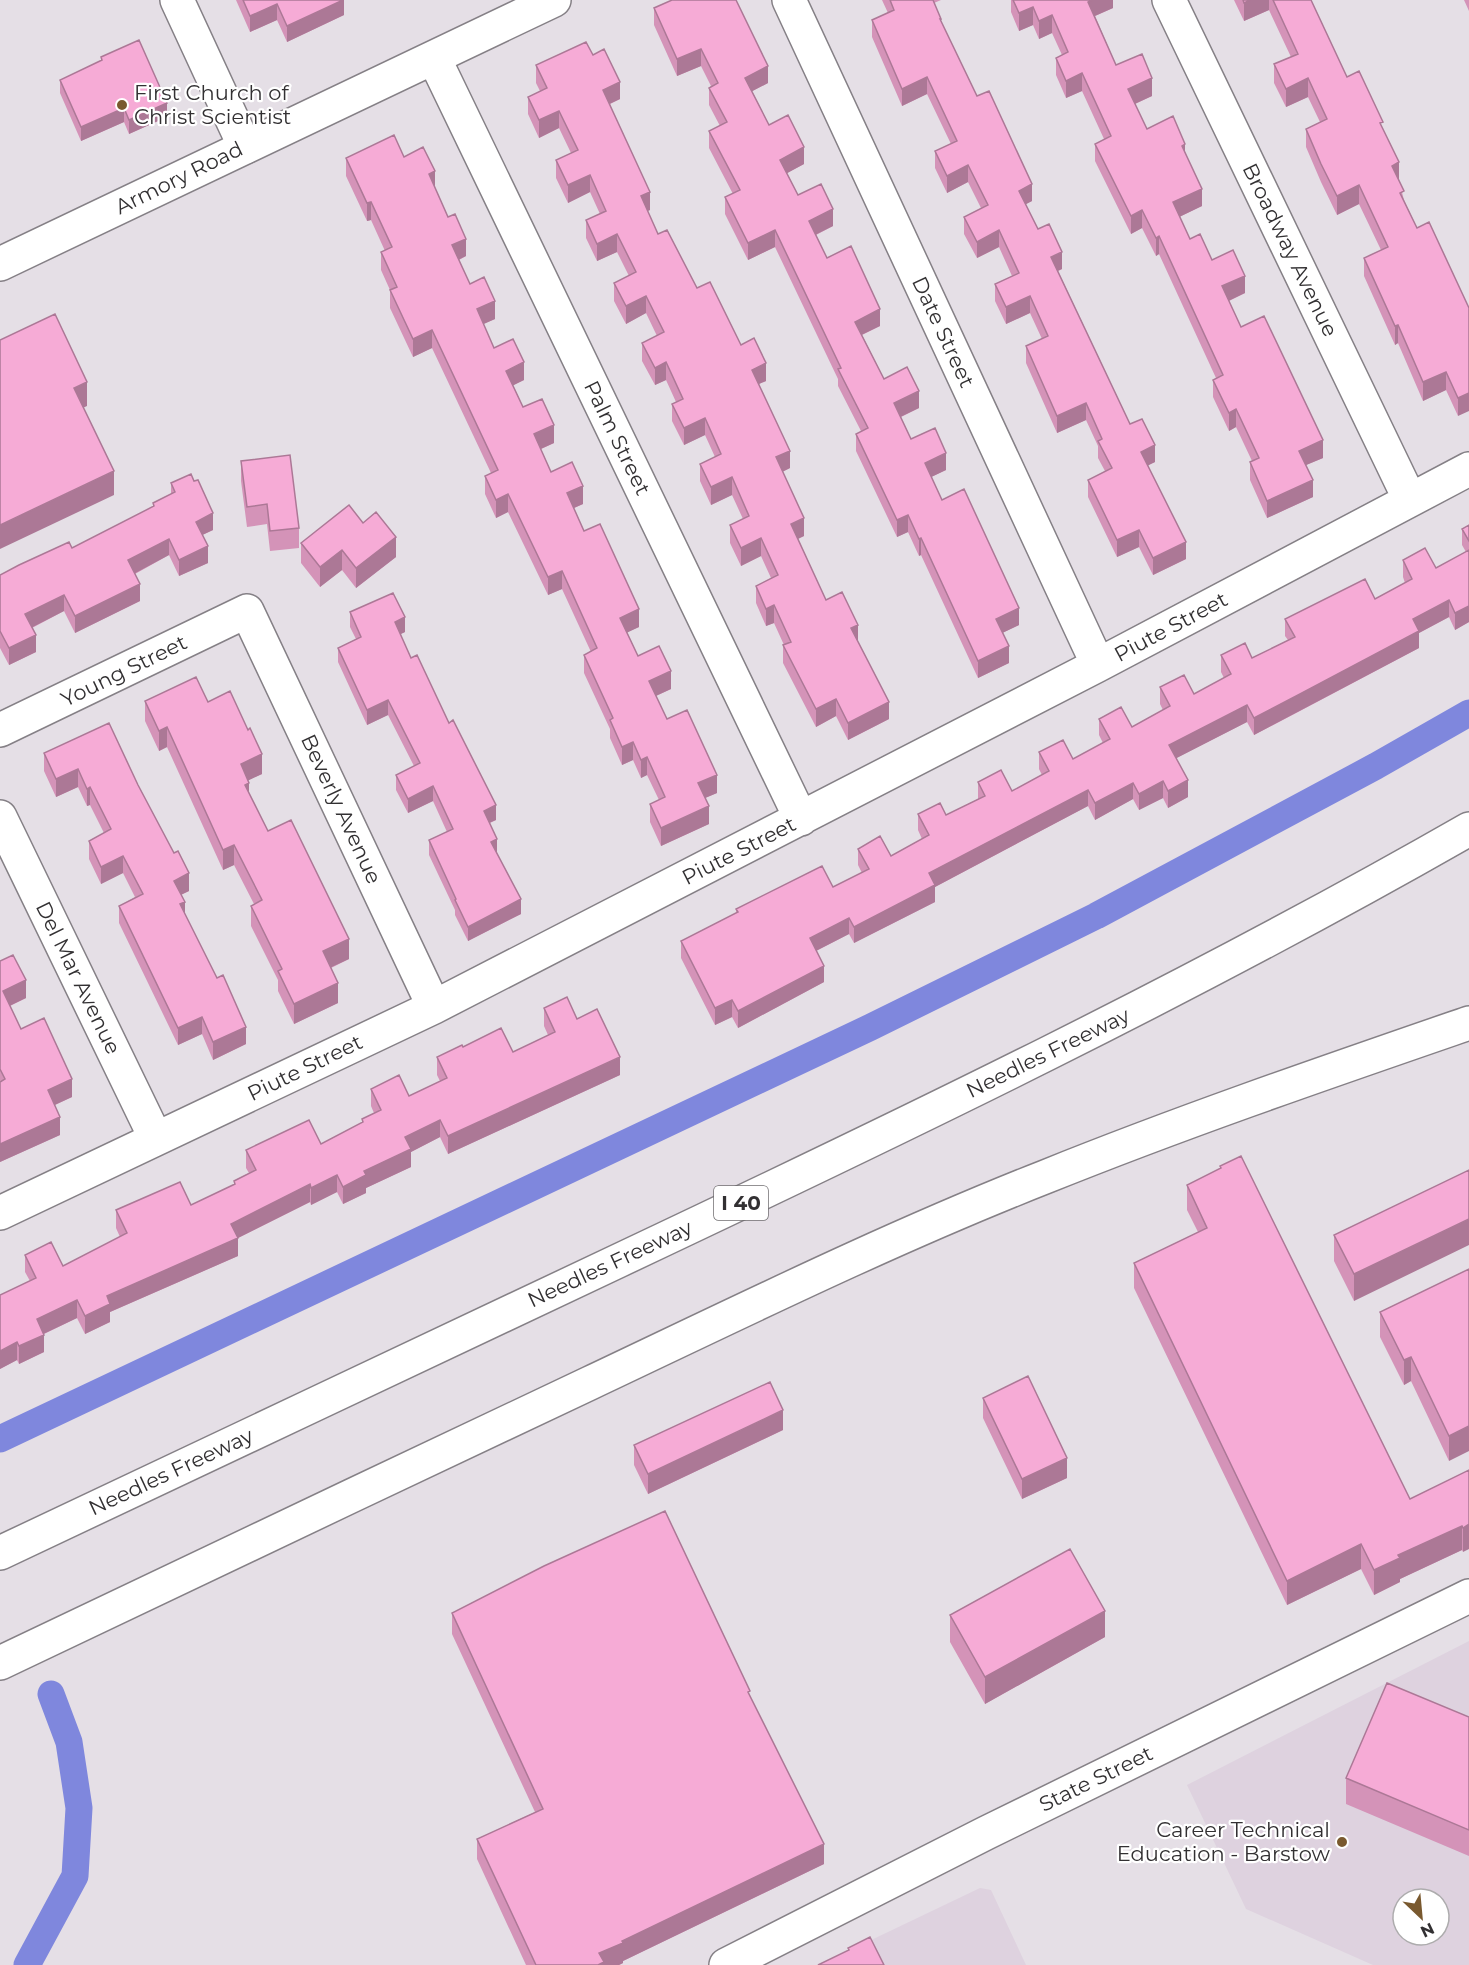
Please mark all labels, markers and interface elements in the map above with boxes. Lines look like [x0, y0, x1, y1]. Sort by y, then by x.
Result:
place label: First Church of Christ Scientist [134, 80, 291, 129]
marker: First Church of Christ Scientist [115, 98, 129, 112]
street label: Armory Road [111, 136, 247, 219]
street label: Broadway Avenue [1238, 159, 1343, 341]
street label: Date Street [907, 272, 980, 391]
street label: Palm Street [579, 377, 656, 499]
street label: Piute Street [1110, 586, 1232, 667]
street label: Young Street [57, 629, 191, 712]
street label: Beverly Avenue [296, 730, 387, 887]
street label: Piute Street [678, 811, 800, 890]
street label: Del Mar Avenue [31, 897, 126, 1058]
street label: Needles Freeway [962, 1002, 1134, 1103]
street label: Piute Street [243, 1029, 366, 1106]
road number: I 40 [714, 1186, 768, 1220]
street label: Needles Freeway [524, 1214, 697, 1313]
street label: Needles Freeway [85, 1422, 258, 1521]
street label: State Street [1035, 1740, 1157, 1817]
place label: Career Technical Education - Barstow [1117, 1817, 1331, 1866]
marker: Career Technical Education - Barstow [1335, 1835, 1349, 1849]
north arrow [1391, 1887, 1451, 1947]
text: N [1417, 1919, 1437, 1941]

